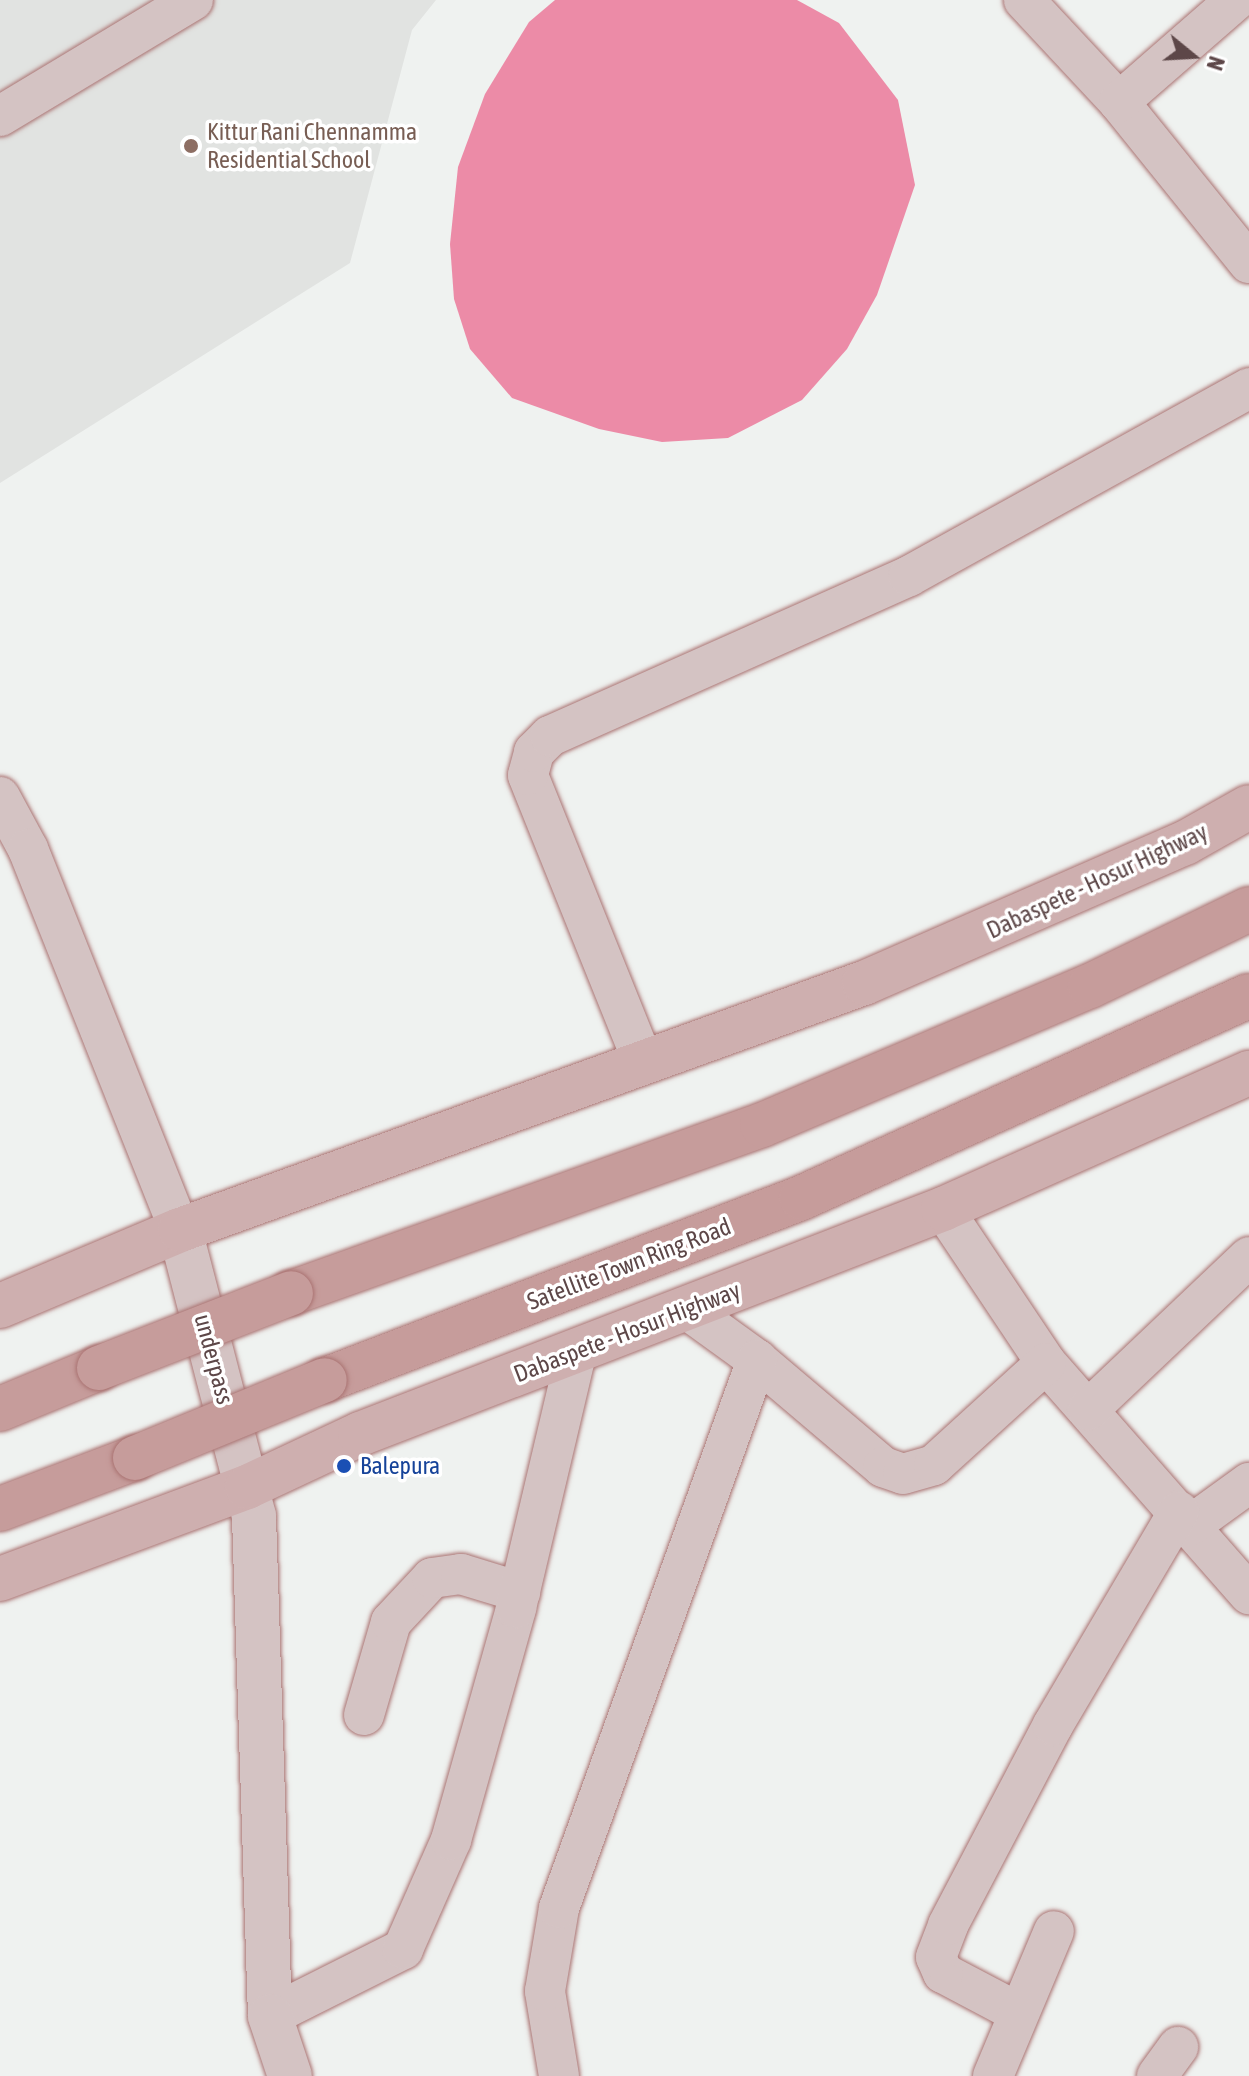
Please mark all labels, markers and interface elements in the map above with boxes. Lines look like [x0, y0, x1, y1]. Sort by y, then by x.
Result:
north arrow [1153, 16, 1233, 96]
text: N [1201, 53, 1230, 74]
place label: Kittur Rani Chennamma Residential School [207, 118, 417, 174]
marker: Kittur Rani Chennamma Residential School [182, 137, 200, 155]
street label: Dabaspete - Hosur Highway [982, 817, 1212, 945]
street label: Satellite Town Ring Road [523, 1212, 735, 1316]
street label: Dabaspete - Hosur Highway [510, 1276, 744, 1388]
street label: underpass [188, 1311, 240, 1407]
place label: Balepura [360, 1452, 440, 1480]
marker: Balepura [335, 1457, 353, 1475]

